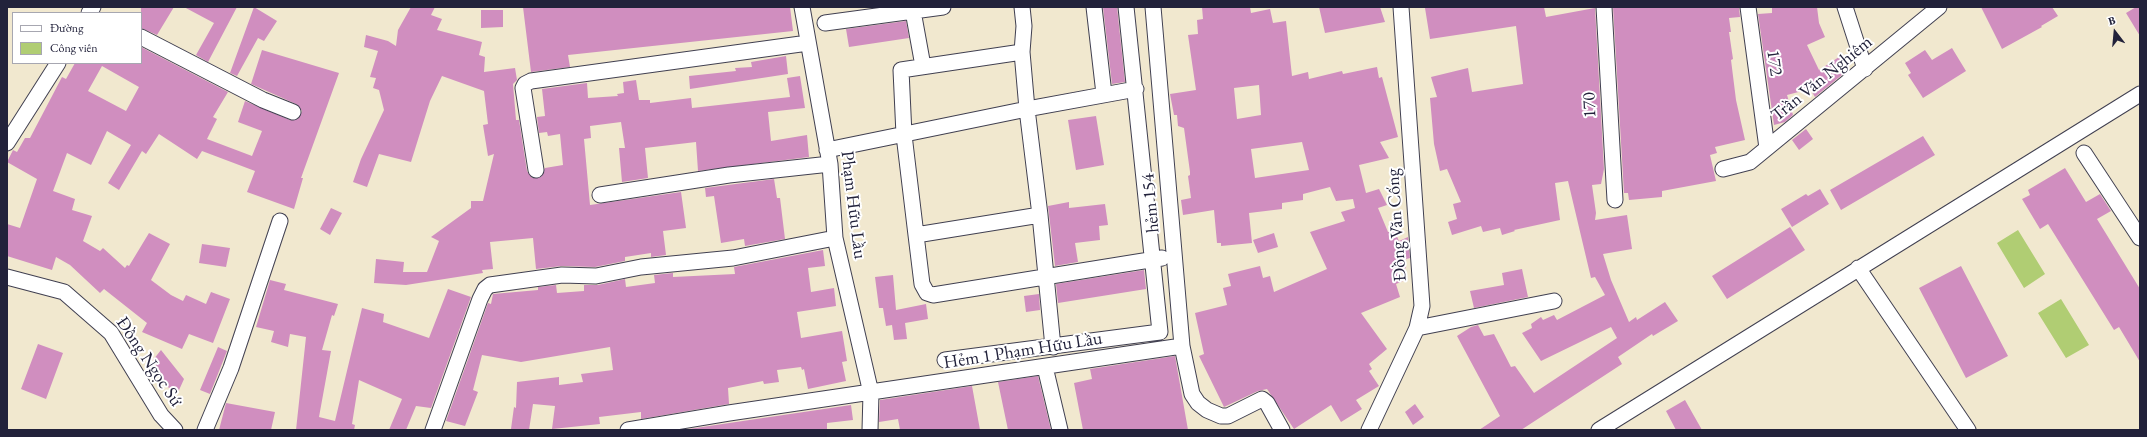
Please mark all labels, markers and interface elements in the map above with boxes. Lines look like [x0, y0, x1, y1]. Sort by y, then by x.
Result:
legend [12, 12, 142, 64]
north arrow [2095, 12, 2135, 52]
text: B [2106, 13, 2117, 28]
text: Đường [50, 20, 83, 36]
street label: Trần Văn Nghiêm [1767, 32, 1877, 126]
text: Công viên [50, 40, 98, 56]
street label: 172 [1762, 49, 1786, 77]
street label: 170 [1579, 91, 1601, 119]
street label: Phạm Hữu Lầu [836, 150, 870, 260]
street label: Đồng Văn Cống [1382, 168, 1412, 282]
street label: hẻm 154 [1138, 172, 1164, 234]
street label: Đồng Ngọc Sứ [111, 313, 187, 411]
street label: Hẻm 1 Phạm Hữu Lầu [942, 328, 1104, 374]

